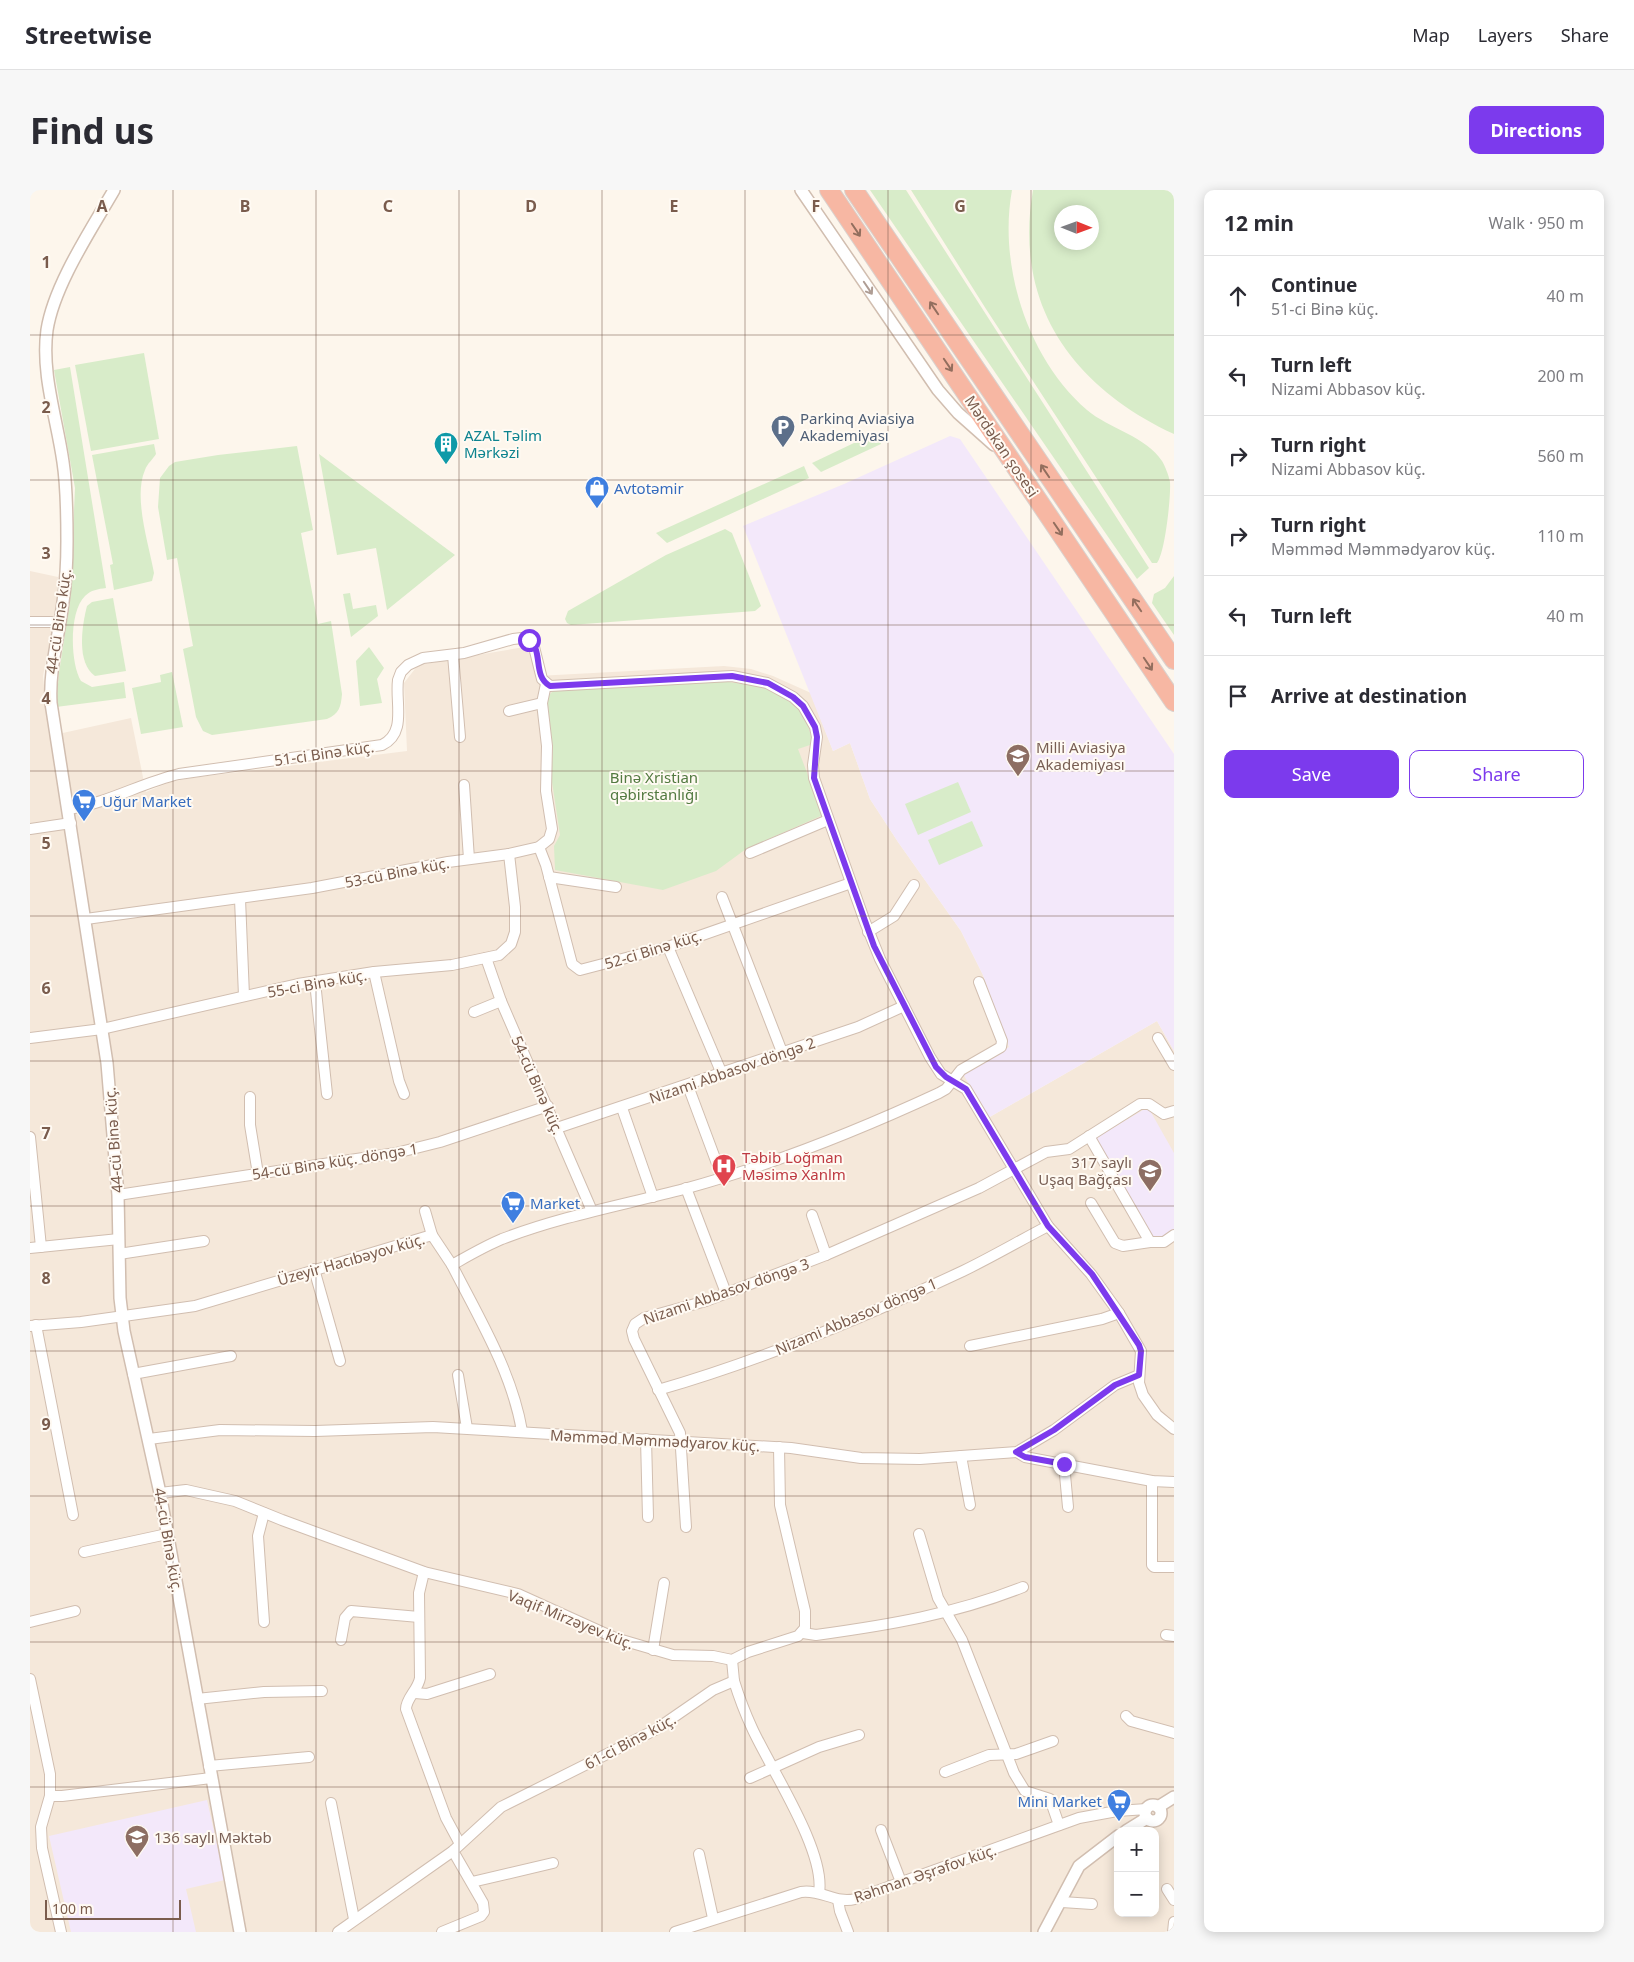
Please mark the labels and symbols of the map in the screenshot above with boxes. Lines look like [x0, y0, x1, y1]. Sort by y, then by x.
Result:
text: A [96, 195, 108, 217]
text: B [240, 195, 250, 217]
text: C [383, 195, 393, 217]
text: D [525, 195, 537, 217]
text: E [670, 195, 679, 217]
text: F [812, 195, 820, 217]
text: G [954, 195, 966, 217]
north arrow [1054, 205, 1099, 250]
one-way arrow [852, 223, 862, 237]
text: 1 [41, 251, 51, 273]
one-way arrow [863, 281, 873, 295]
one-way arrow [929, 301, 939, 315]
one-way arrow [943, 357, 953, 371]
street label: Mərdəkan şosesi [961, 391, 1043, 501]
text: 2 [41, 396, 51, 418]
place label: Parkinq Aviasiya Akademiyası [800, 408, 915, 445]
parking icon: Parkinq Aviasiya Akademiyası [770, 414, 796, 448]
place label: AZAL Təlim Mərkəzi [464, 425, 542, 462]
building icon: AZAL Təlim Mərkəzi [433, 431, 459, 465]
one-way arrow [1040, 464, 1050, 478]
shop icon: Avtotəmir [584, 475, 610, 509]
place label: Avtotəmir [614, 478, 684, 498]
one-way arrow [1052, 522, 1063, 536]
text: 3 [41, 542, 51, 564]
street label: 44-cü Binə küç. [41, 567, 75, 675]
one-way arrow [1131, 598, 1142, 612]
route start [518, 629, 541, 652]
one-way arrow [1143, 657, 1153, 671]
text: 4 [41, 687, 51, 709]
street label: 51-ci Binə küç. [273, 736, 375, 770]
place label: Milli Aviasiya Akademiyası [1036, 737, 1126, 774]
school or university icon: Milli Aviasiya Akademiyası [1005, 743, 1031, 777]
park label: Binə Xristian qəbirstanlığı [610, 767, 698, 804]
supermarket icon: Uğur Market [71, 788, 97, 822]
place label: Uğur Market [102, 791, 192, 811]
text: 5 [41, 832, 51, 854]
street label: 53-cü Binə küç. [343, 852, 451, 892]
street label: 52-ci Binə küç. [602, 925, 704, 973]
street label: 55-ci Binə küç. [266, 964, 368, 1002]
text: 6 [41, 977, 51, 999]
street label: 54-cü Binə küç. [507, 1032, 569, 1138]
street label: Nizami Abbasov döngə 2 [646, 1032, 818, 1108]
street label: 44-cü Binə küç. [99, 1086, 127, 1194]
text: 7 [41, 1122, 51, 1144]
street label: 54-cü Binə küç. döngə 1 [251, 1138, 419, 1184]
place label: Təbib Loğman Məsimə Xanlm [742, 1147, 846, 1184]
place label: 317 saylı Uşaq Bağçası [1038, 1152, 1132, 1189]
hospital icon: Təbib Loğman Məsimə Xanlm [711, 1153, 737, 1187]
school or university icon: 317 saylı Uşaq Bağçası [1137, 1158, 1163, 1192]
supermarket icon: Market [500, 1190, 526, 1224]
place label: Market [530, 1193, 581, 1213]
street label: Üzeyir Hacıbəyov küç. [275, 1228, 427, 1290]
street label: Nizami Abbasov döngə 3 [640, 1253, 812, 1329]
text: 8 [41, 1267, 51, 1289]
street label: Nizami Abbasov döngə 1 [772, 1273, 940, 1359]
text: 9 [41, 1413, 51, 1435]
street label: Məmməd Məmmədyarov küç. [549, 1425, 761, 1455]
route end [1053, 1453, 1076, 1476]
street label: 44-cü Binə küç. [150, 1486, 188, 1594]
street label: Vaqif Mirzəyev küç. [505, 1585, 637, 1653]
street label: 61-ci Binə küç. [581, 1709, 679, 1773]
supermarket icon: Mini Market [1106, 1788, 1132, 1822]
place label: Mini Market [1017, 1791, 1103, 1811]
school or university icon: 136 saylı Məktəb [124, 1824, 150, 1858]
place label: 136 saylı Məktəb [154, 1827, 272, 1847]
street label: Rəhman Əşrəfov küç. [851, 1839, 999, 1907]
scale bar [45, 1897, 181, 1920]

